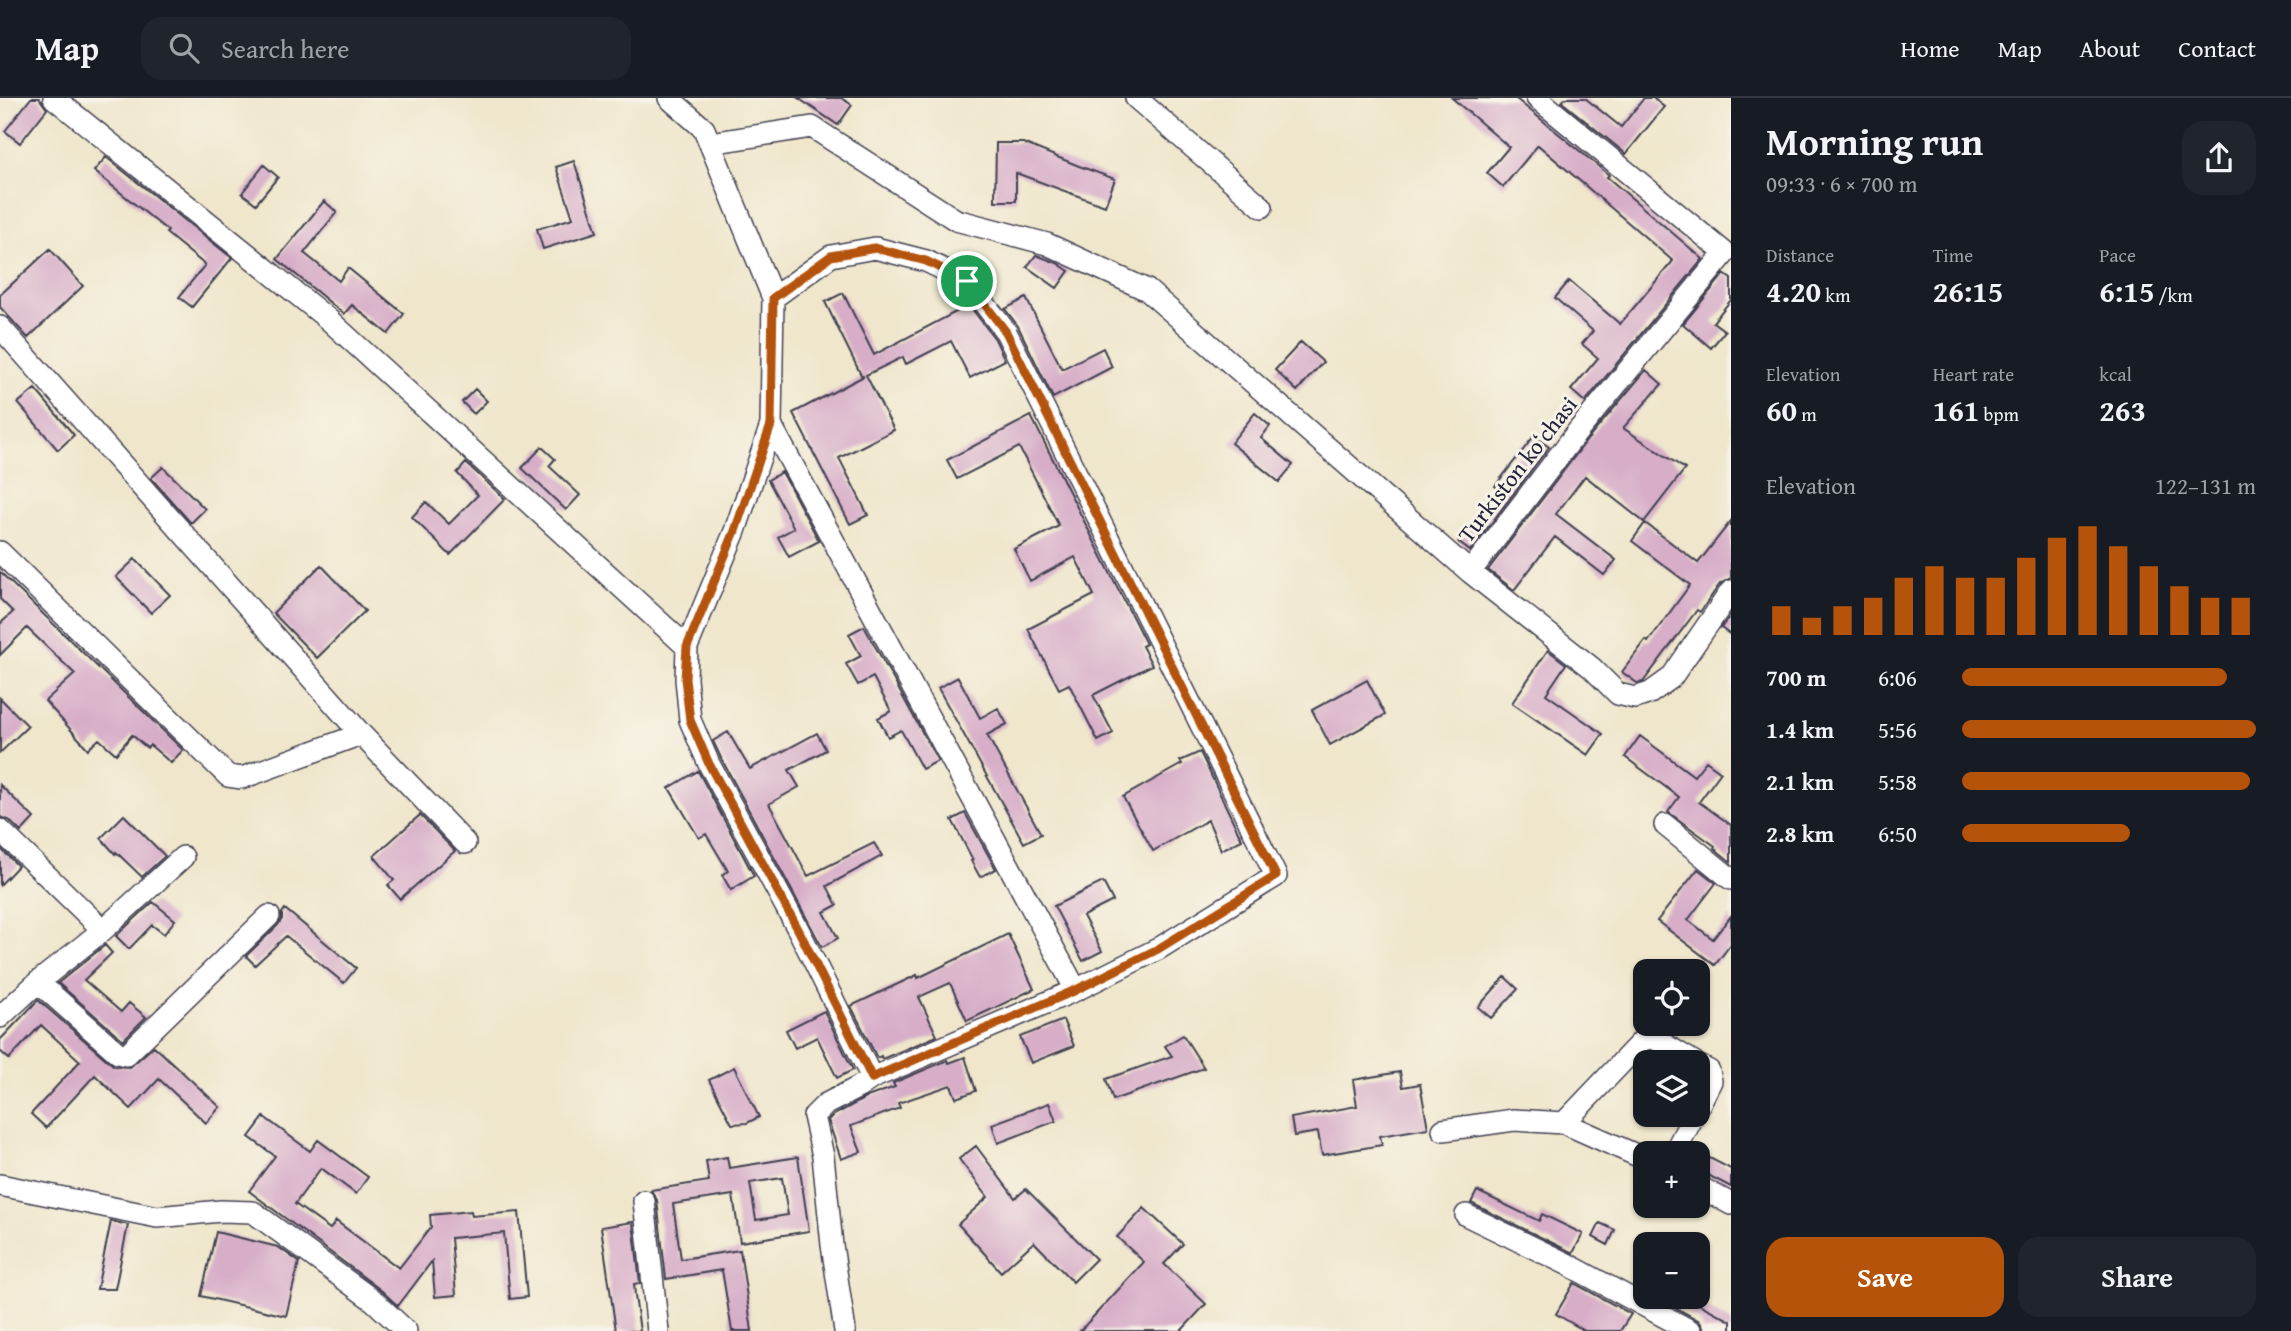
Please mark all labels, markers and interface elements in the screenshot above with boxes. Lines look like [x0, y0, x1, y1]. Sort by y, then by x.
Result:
search box [141, 17, 631, 80]
text: Map [35, 24, 99, 72]
icon: search [165, 29, 203, 67]
text: Search here [221, 29, 349, 68]
text: Home [1901, 31, 1960, 66]
text: Map [1998, 31, 2042, 66]
text: About [2080, 31, 2140, 66]
text: Contact [2178, 31, 2256, 66]
text: Morning run [1766, 113, 1983, 169]
button: share [2182, 121, 2256, 195]
text: 09:33 · 6 × 700 m [1766, 167, 1918, 200]
text: Distance [1766, 241, 1834, 269]
text: Time [1933, 241, 1973, 269]
text: Pace [2099, 241, 2136, 269]
pin [937, 251, 997, 311]
icon: arrive [948, 262, 986, 300]
text: 4.20 [1766, 269, 1821, 313]
text: 26:15 [1933, 269, 2003, 313]
text: 6:15 [2099, 269, 2154, 313]
text: km [1821, 281, 1850, 309]
text: /km [2154, 281, 2193, 309]
text: Elevation [1766, 360, 1840, 388]
text: Heart rate [1933, 360, 2014, 388]
text: kcal [2099, 360, 2132, 388]
text: 60 [1766, 388, 1797, 432]
text: 161 [1933, 388, 1979, 432]
text: 263 [2099, 388, 2146, 432]
street label: Turkiston koʻchasi [1449, 389, 1585, 549]
text: m [1797, 400, 1817, 428]
text: bpm [1979, 400, 2019, 428]
text: Elevation [1766, 469, 1856, 502]
text: 122–131 m [2155, 469, 2256, 502]
text: 700 m [1766, 661, 1827, 694]
text: 6:06 [1878, 661, 1917, 694]
text: 1.4 km [1766, 713, 1834, 746]
text: 5:56 [1878, 713, 1917, 746]
text: 2.1 km [1766, 765, 1834, 798]
text: 5:58 [1878, 765, 1917, 798]
text: 2.8 km [1766, 817, 1834, 850]
text: 6:50 [1878, 817, 1917, 850]
map controls [1633, 959, 1710, 1309]
button: locate [1633, 959, 1710, 1036]
button: layers [1633, 1050, 1710, 1127]
button: + [1633, 1141, 1710, 1218]
button: − [1633, 1232, 1710, 1309]
button: Save [1766, 1237, 2004, 1317]
button: Share [2018, 1237, 2256, 1317]

